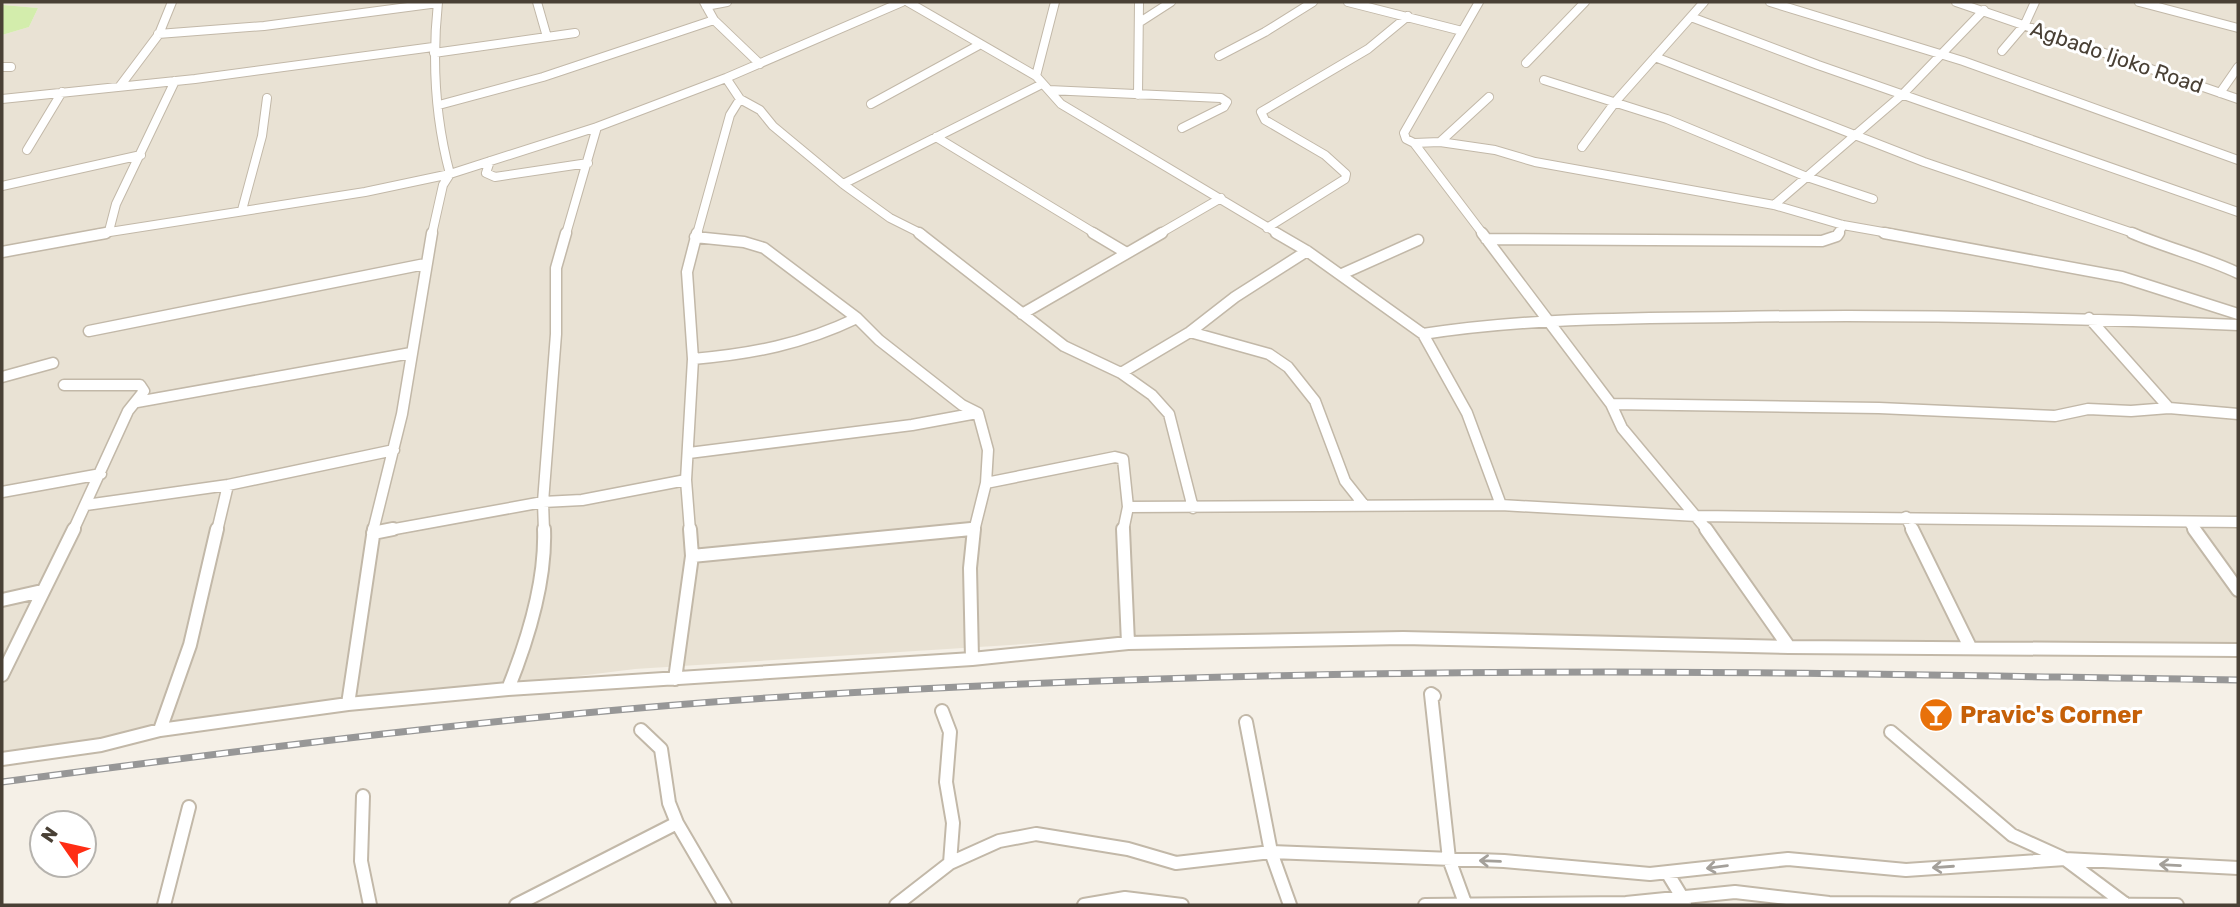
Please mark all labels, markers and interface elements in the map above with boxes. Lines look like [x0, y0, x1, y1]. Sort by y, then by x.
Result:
street label: Agbado Ijoko Road [2027, 16, 2207, 98]
bar icon: Pravic's Corner [1917, 696, 1955, 734]
place label: Pravic's Corner [1960, 701, 2142, 729]
north arrow [28, 809, 98, 879]
text: N [36, 823, 63, 847]
one-way arrow [1479, 854, 1502, 867]
one-way arrow [2159, 858, 2182, 871]
one-way arrow [1706, 861, 1728, 874]
one-way arrow [1932, 861, 1955, 874]

